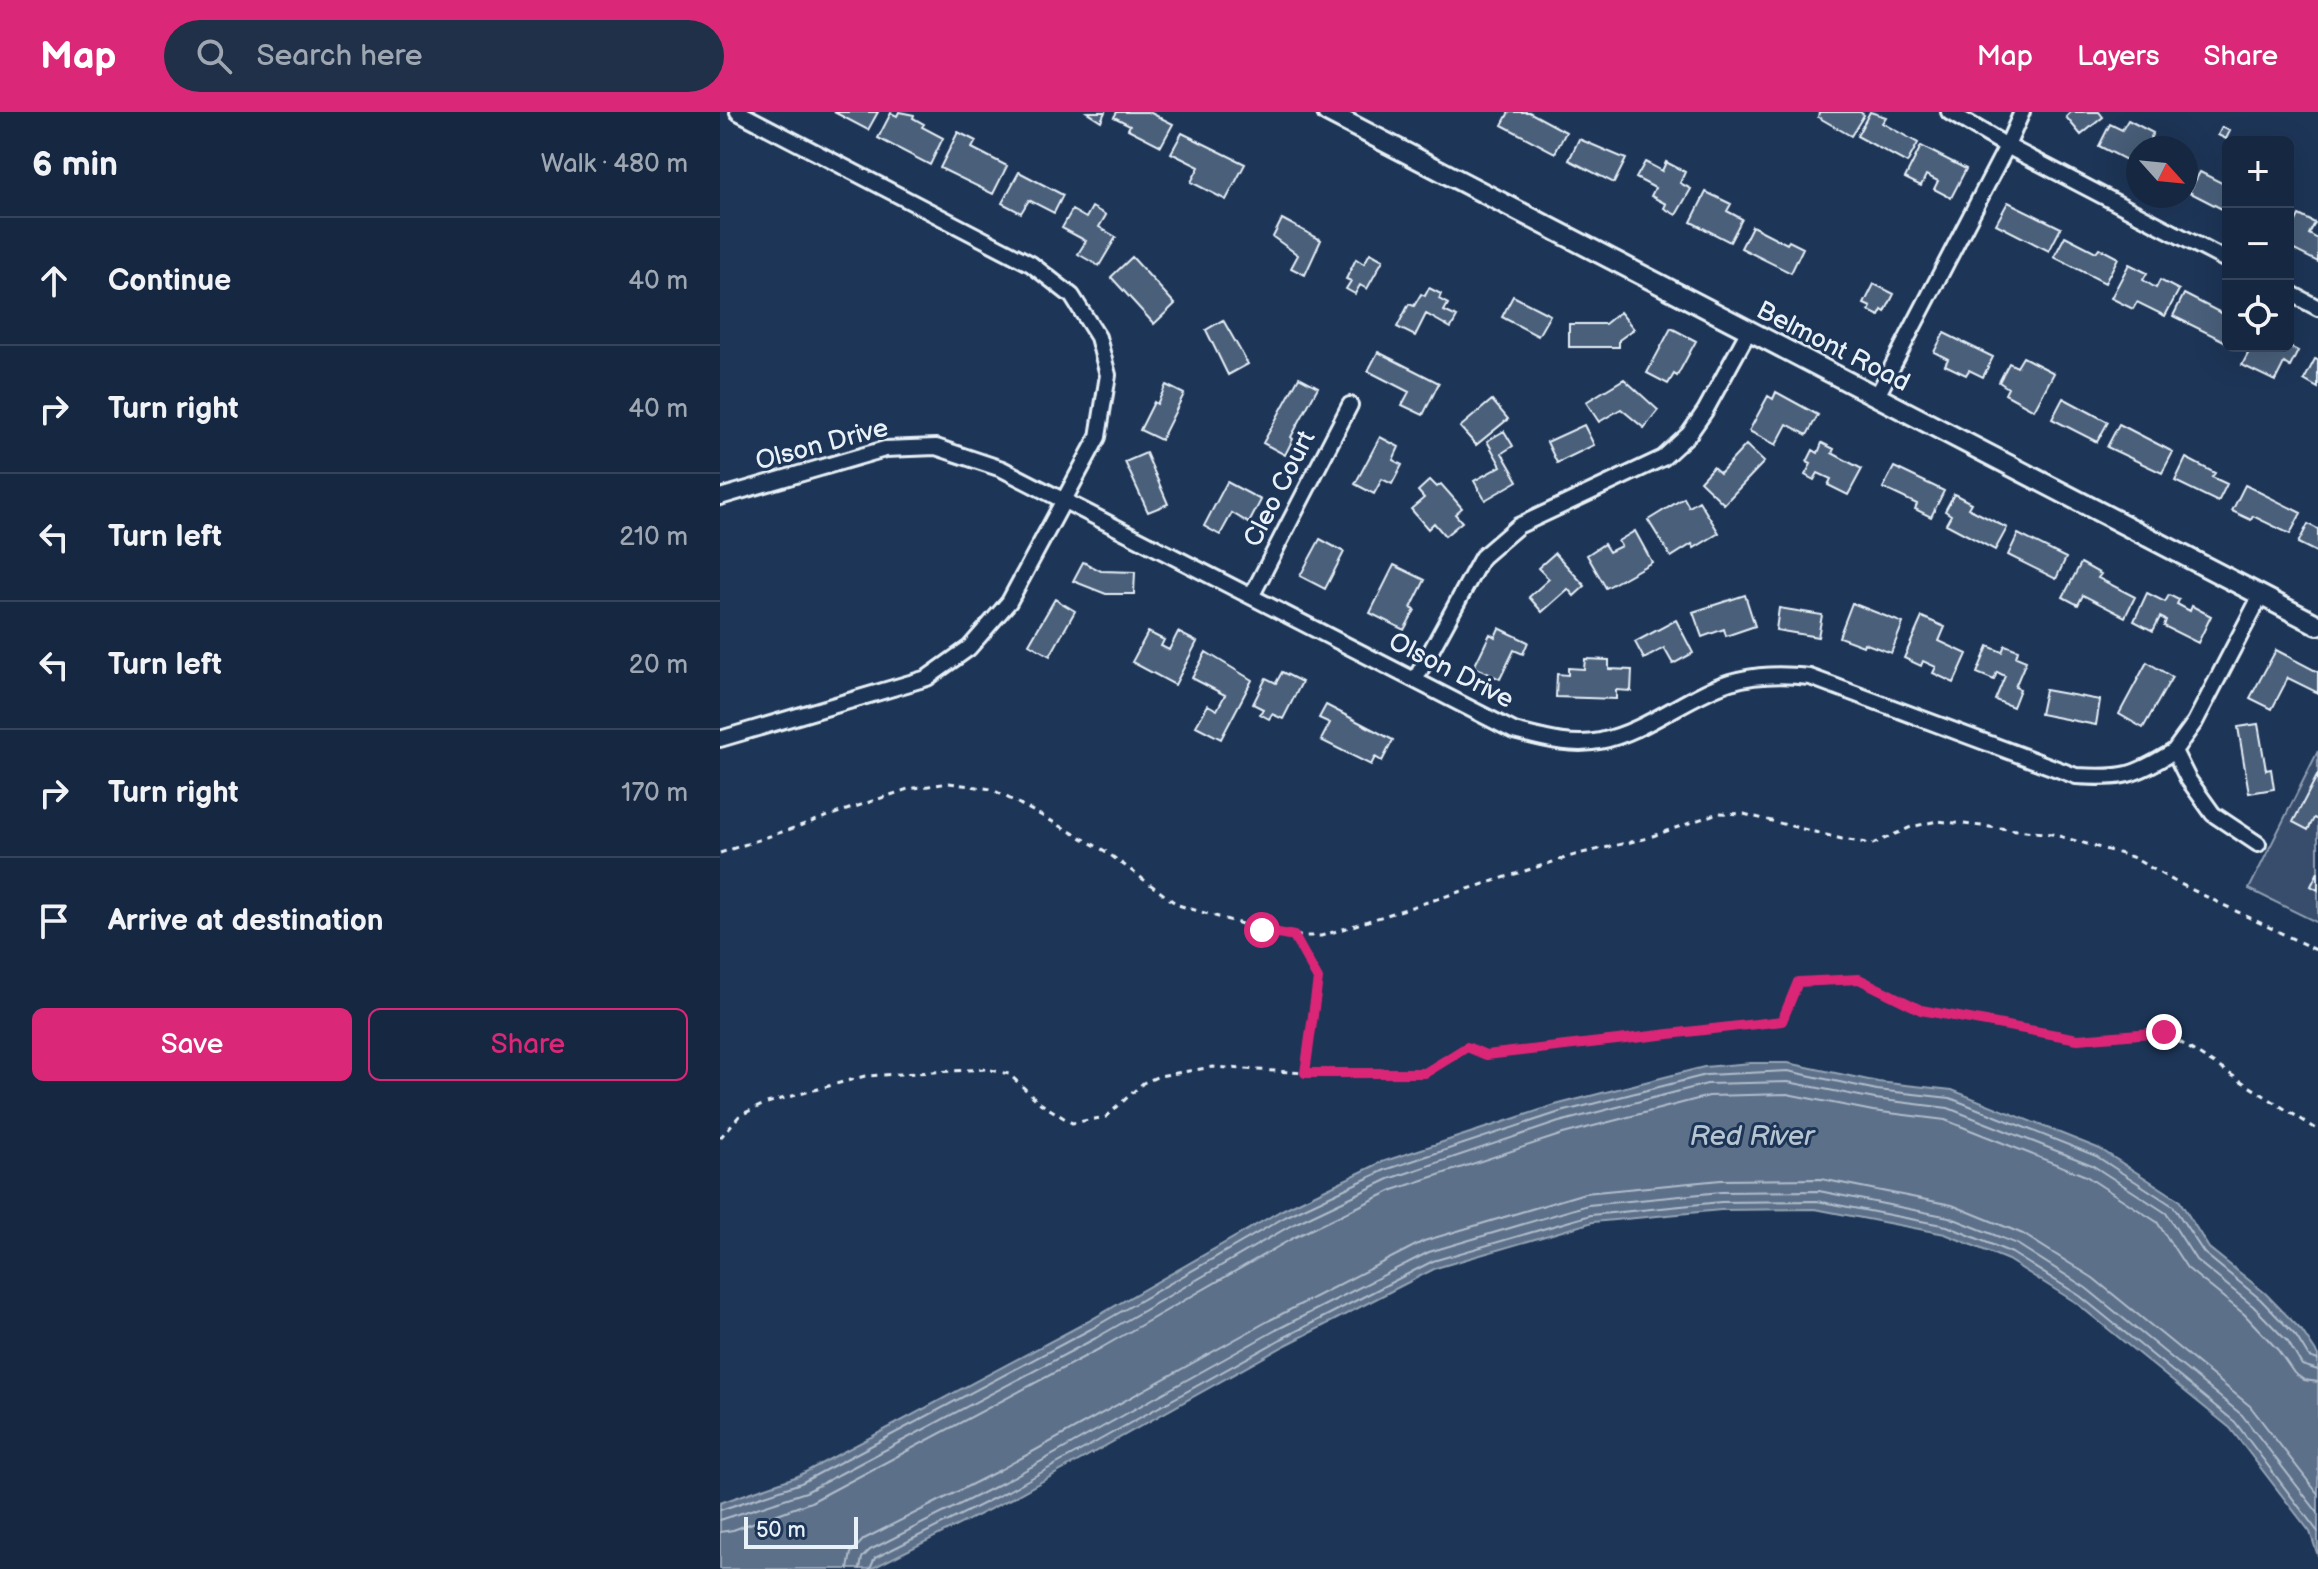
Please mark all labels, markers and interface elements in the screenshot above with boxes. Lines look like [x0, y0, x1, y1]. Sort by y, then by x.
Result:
search box [164, 20, 724, 92]
text: Map [40, 34, 116, 79]
icon: search [192, 34, 236, 78]
text: Search here [256, 38, 423, 74]
text: Map [1977, 40, 2033, 73]
text: Layers [2077, 40, 2160, 73]
text: Share [2204, 40, 2278, 73]
north arrow [2126, 136, 2198, 208]
map controls [2222, 136, 2294, 352]
button: + [2222, 136, 2294, 208]
text: 6 min [32, 144, 118, 185]
text: Walk · 480 m [541, 149, 688, 180]
button: − [2222, 208, 2294, 280]
icon: ahead [32, 259, 76, 303]
text: Continue [108, 263, 231, 299]
text: 40 m [628, 266, 688, 297]
button: locate [2222, 280, 2294, 352]
street label: Belmont Road [1751, 295, 1915, 399]
icon: right [32, 387, 76, 431]
text: Turn right [108, 391, 239, 427]
text: 40 m [628, 394, 688, 425]
street label: Olson Drive [752, 412, 892, 478]
street label: Cleo Court [1237, 426, 1323, 552]
icon: left [32, 515, 76, 559]
text: Turn left [108, 519, 222, 555]
text: 210 m [619, 522, 688, 553]
street label: Olson Drive [1383, 626, 1519, 716]
icon: left [32, 643, 76, 687]
text: Turn left [108, 647, 222, 683]
text: 20 m [629, 650, 688, 681]
icon: right [32, 771, 76, 815]
text: Turn right [108, 775, 239, 811]
text: 170 m [621, 778, 688, 809]
icon: arrive [32, 899, 76, 943]
text: Arrive at destination [108, 903, 384, 939]
route start [1244, 912, 1280, 948]
button: Save [32, 1008, 352, 1081]
button: Share [368, 1008, 688, 1081]
route end [2146, 1014, 2182, 1050]
water label: Red River [1690, 1120, 1816, 1153]
scale bar [744, 1513, 858, 1549]
text: 50 m [756, 1517, 806, 1544]

